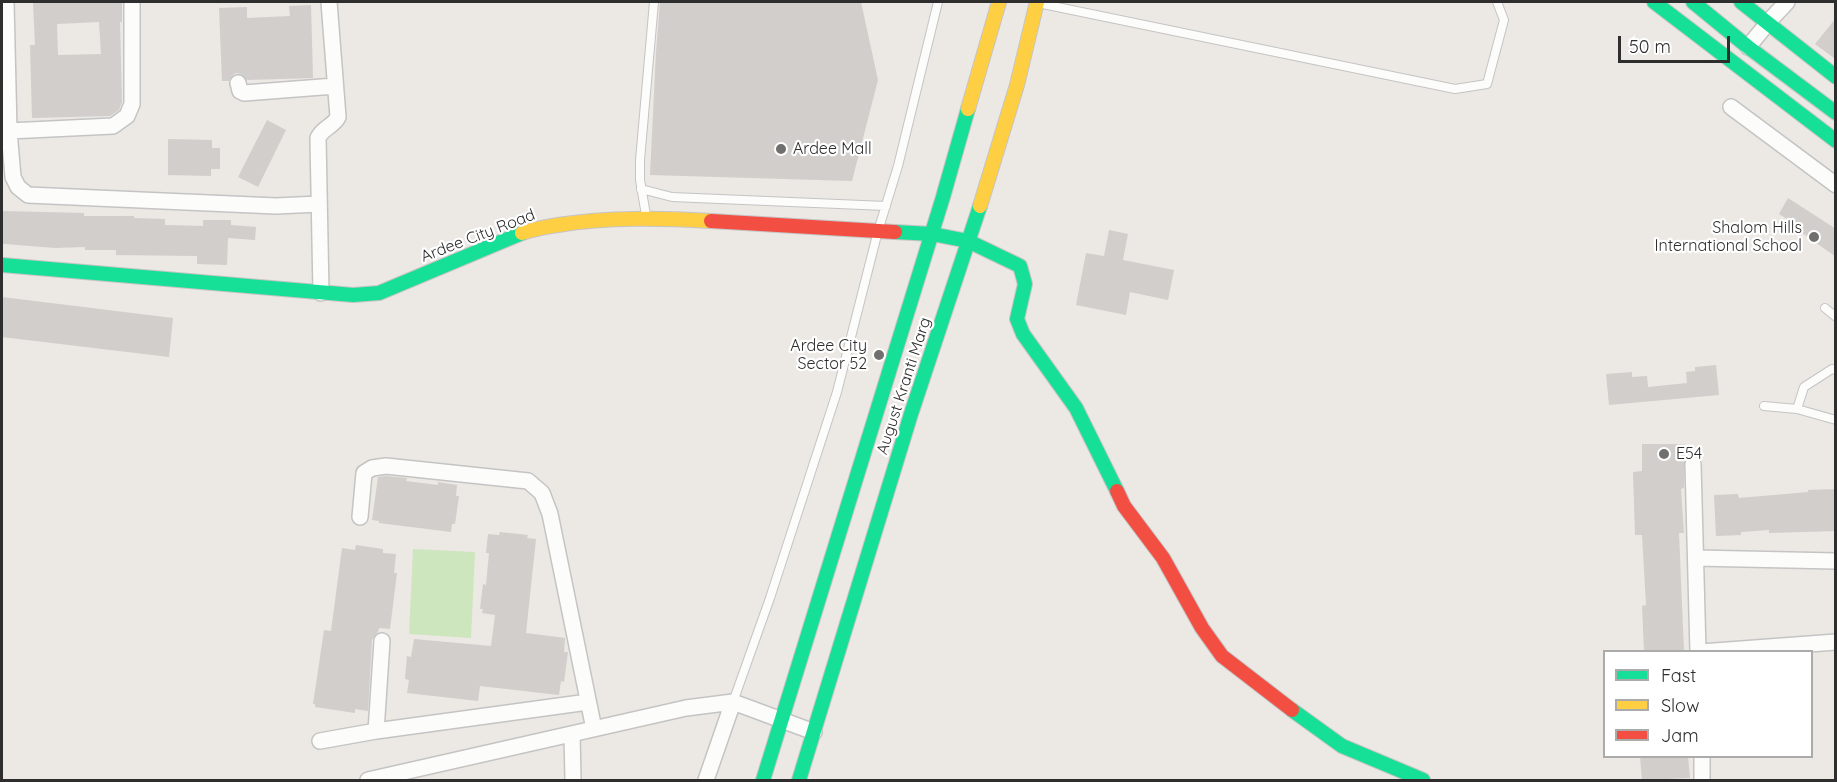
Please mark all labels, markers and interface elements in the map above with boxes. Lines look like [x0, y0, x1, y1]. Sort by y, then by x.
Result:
scale bar [1621, 24, 1734, 62]
text: 50 m [1629, 35, 1671, 58]
place label: Ardee Mall [793, 139, 872, 159]
marker: Ardee Mall [774, 142, 788, 156]
street label: Ardee City Road [418, 205, 538, 267]
place label: Shalom Hills International School [1654, 218, 1802, 256]
marker: Shalom Hills International School [1807, 230, 1821, 244]
street label: August Kranti Marg [873, 315, 935, 457]
place label: Ardee City Sector 52 [790, 336, 867, 374]
marker: Ardee City Sector 52 [872, 348, 886, 362]
place label: E54 [1676, 444, 1702, 464]
marker: E54 [1657, 447, 1671, 461]
legend [1603, 650, 1813, 758]
text: Fast [1661, 664, 1696, 687]
text: Slow [1661, 694, 1699, 717]
text: Jam [1661, 724, 1699, 747]

